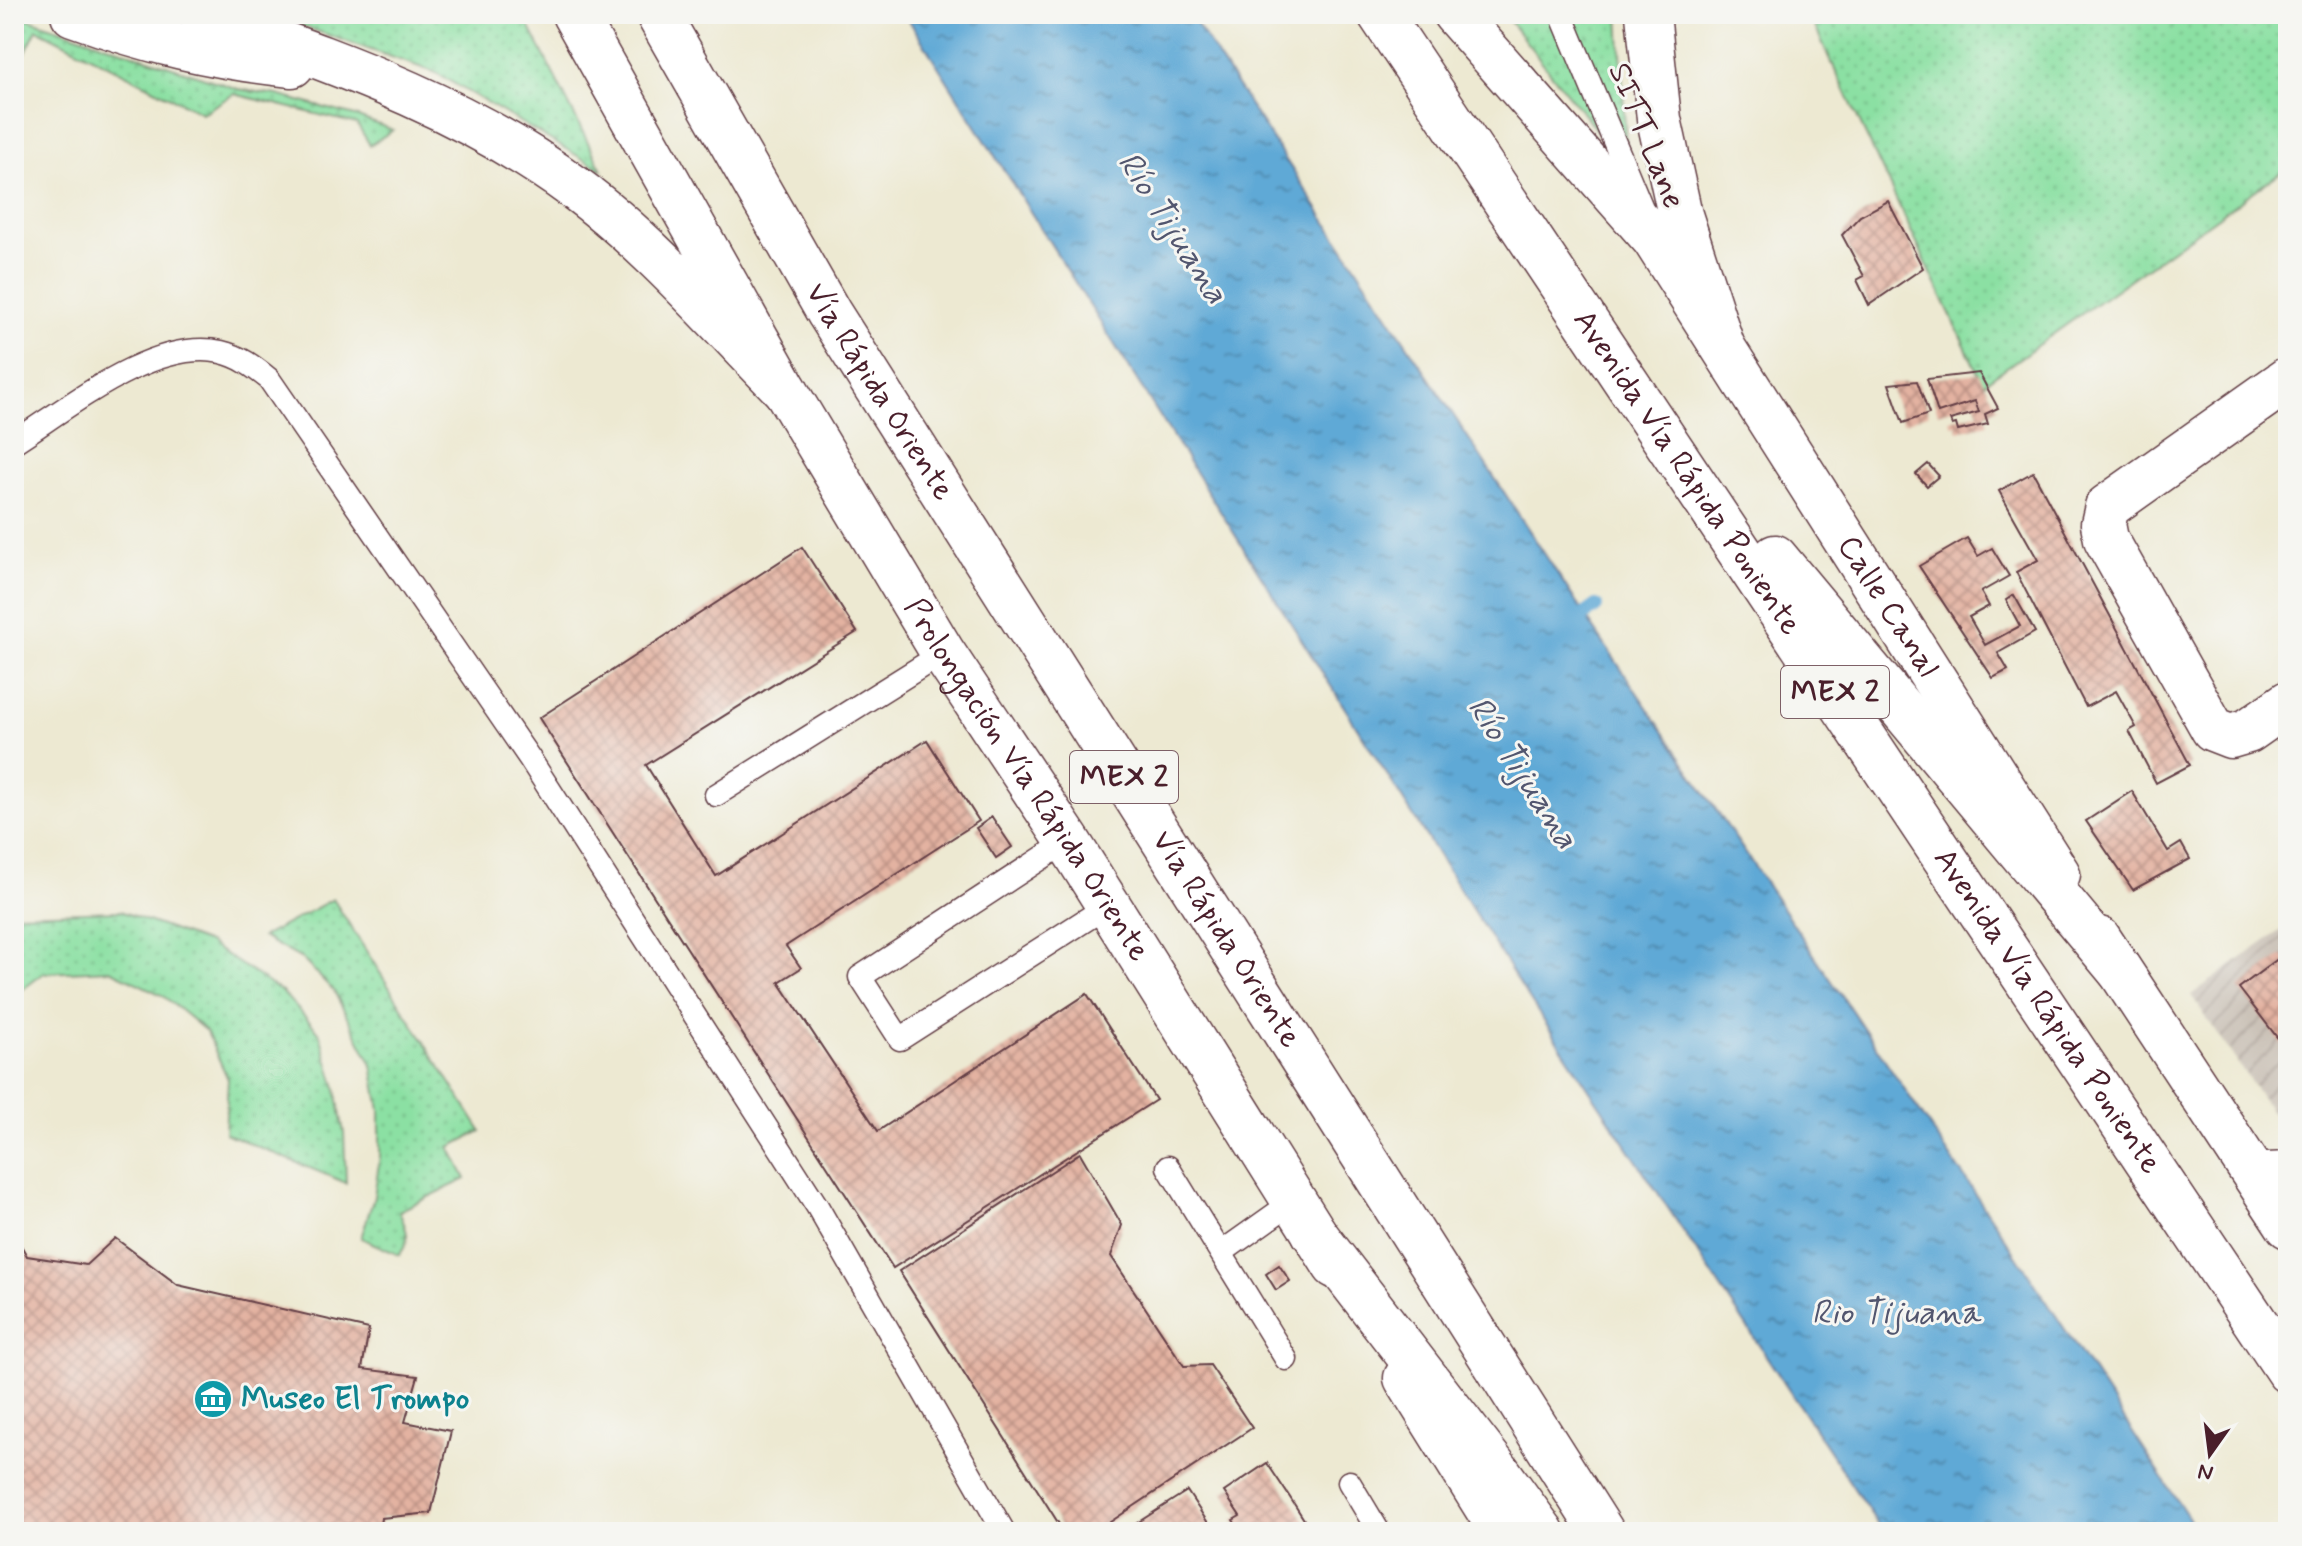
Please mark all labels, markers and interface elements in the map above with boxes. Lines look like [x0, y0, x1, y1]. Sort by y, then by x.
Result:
street label: SITT Lane [1598, 57, 1694, 215]
water label: Río Tijuana [1106, 143, 1238, 313]
street label: Vía Rápida Oriente [795, 275, 964, 509]
street label: Avenida Vía Rápida Poniente [1563, 302, 1811, 644]
street label: Calle Canal [1827, 528, 1949, 685]
street label: Prolongación Vía Rápida Oriente [894, 590, 1160, 970]
road number: MEX 2 [1781, 666, 1889, 718]
water label: Río Tijuana [1456, 688, 1588, 858]
road number: MEX 2 [1070, 751, 1178, 803]
street label: Vía Rápida Oriente [1141, 822, 1311, 1056]
street label: Avenida Vía Rápida Poniente [1923, 840, 2171, 1182]
water label: Rio Tijuana [1811, 1291, 1982, 1336]
museum icon: Museo El Trompo [192, 1378, 234, 1420]
place label: Museo El Trompo [241, 1378, 470, 1420]
north arrow [2170, 1414, 2250, 1494]
text: N [2195, 1456, 2216, 1487]

